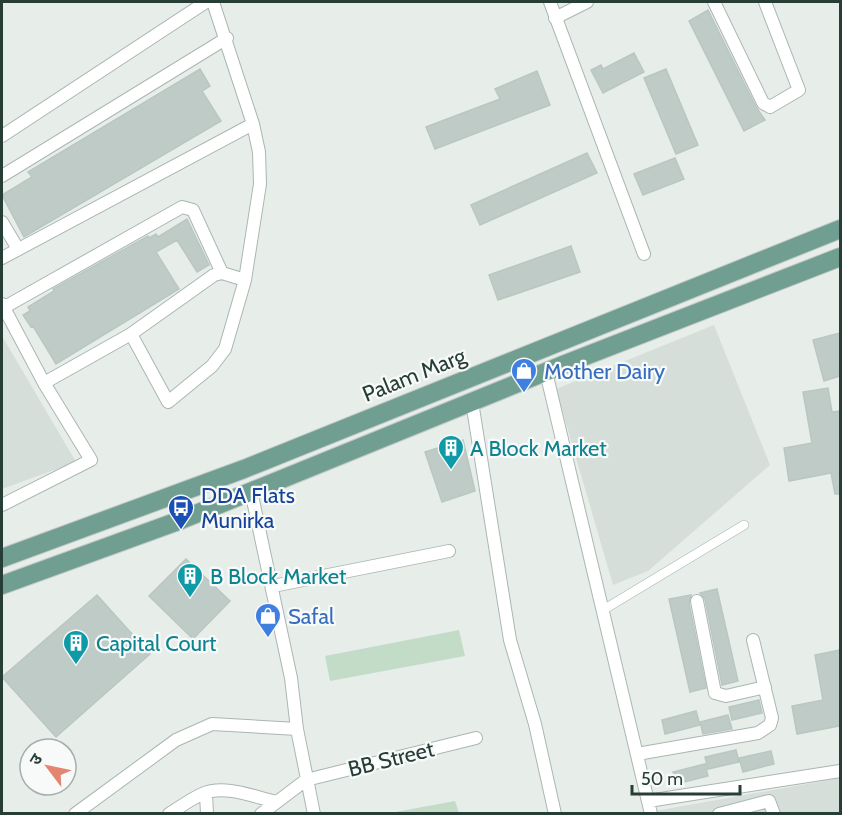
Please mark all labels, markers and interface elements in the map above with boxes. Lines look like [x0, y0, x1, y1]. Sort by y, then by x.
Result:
street label: Palam Marg [358, 342, 471, 408]
shop icon: Mother Dairy [509, 356, 539, 394]
place label: Mother Dairy [544, 358, 665, 385]
building icon: A Block Market [436, 433, 466, 471]
place label: A Block Market [470, 435, 607, 462]
place label: DDA Flats Munirka [201, 482, 295, 534]
bus stop icon: DDA Flats Munirka [166, 493, 196, 531]
building icon: B Block Market [175, 561, 205, 599]
place label: B Block Market [210, 563, 347, 590]
shop icon: Safal [253, 601, 283, 639]
place label: Safal [288, 603, 335, 630]
building icon: Capital Court [61, 628, 91, 666]
place label: Capital Court [96, 630, 217, 657]
street label: BB Street [345, 735, 437, 783]
north arrow [18, 737, 78, 797]
text: उ [25, 750, 47, 768]
scale bar [632, 758, 740, 796]
text: 50 m [641, 768, 683, 790]

